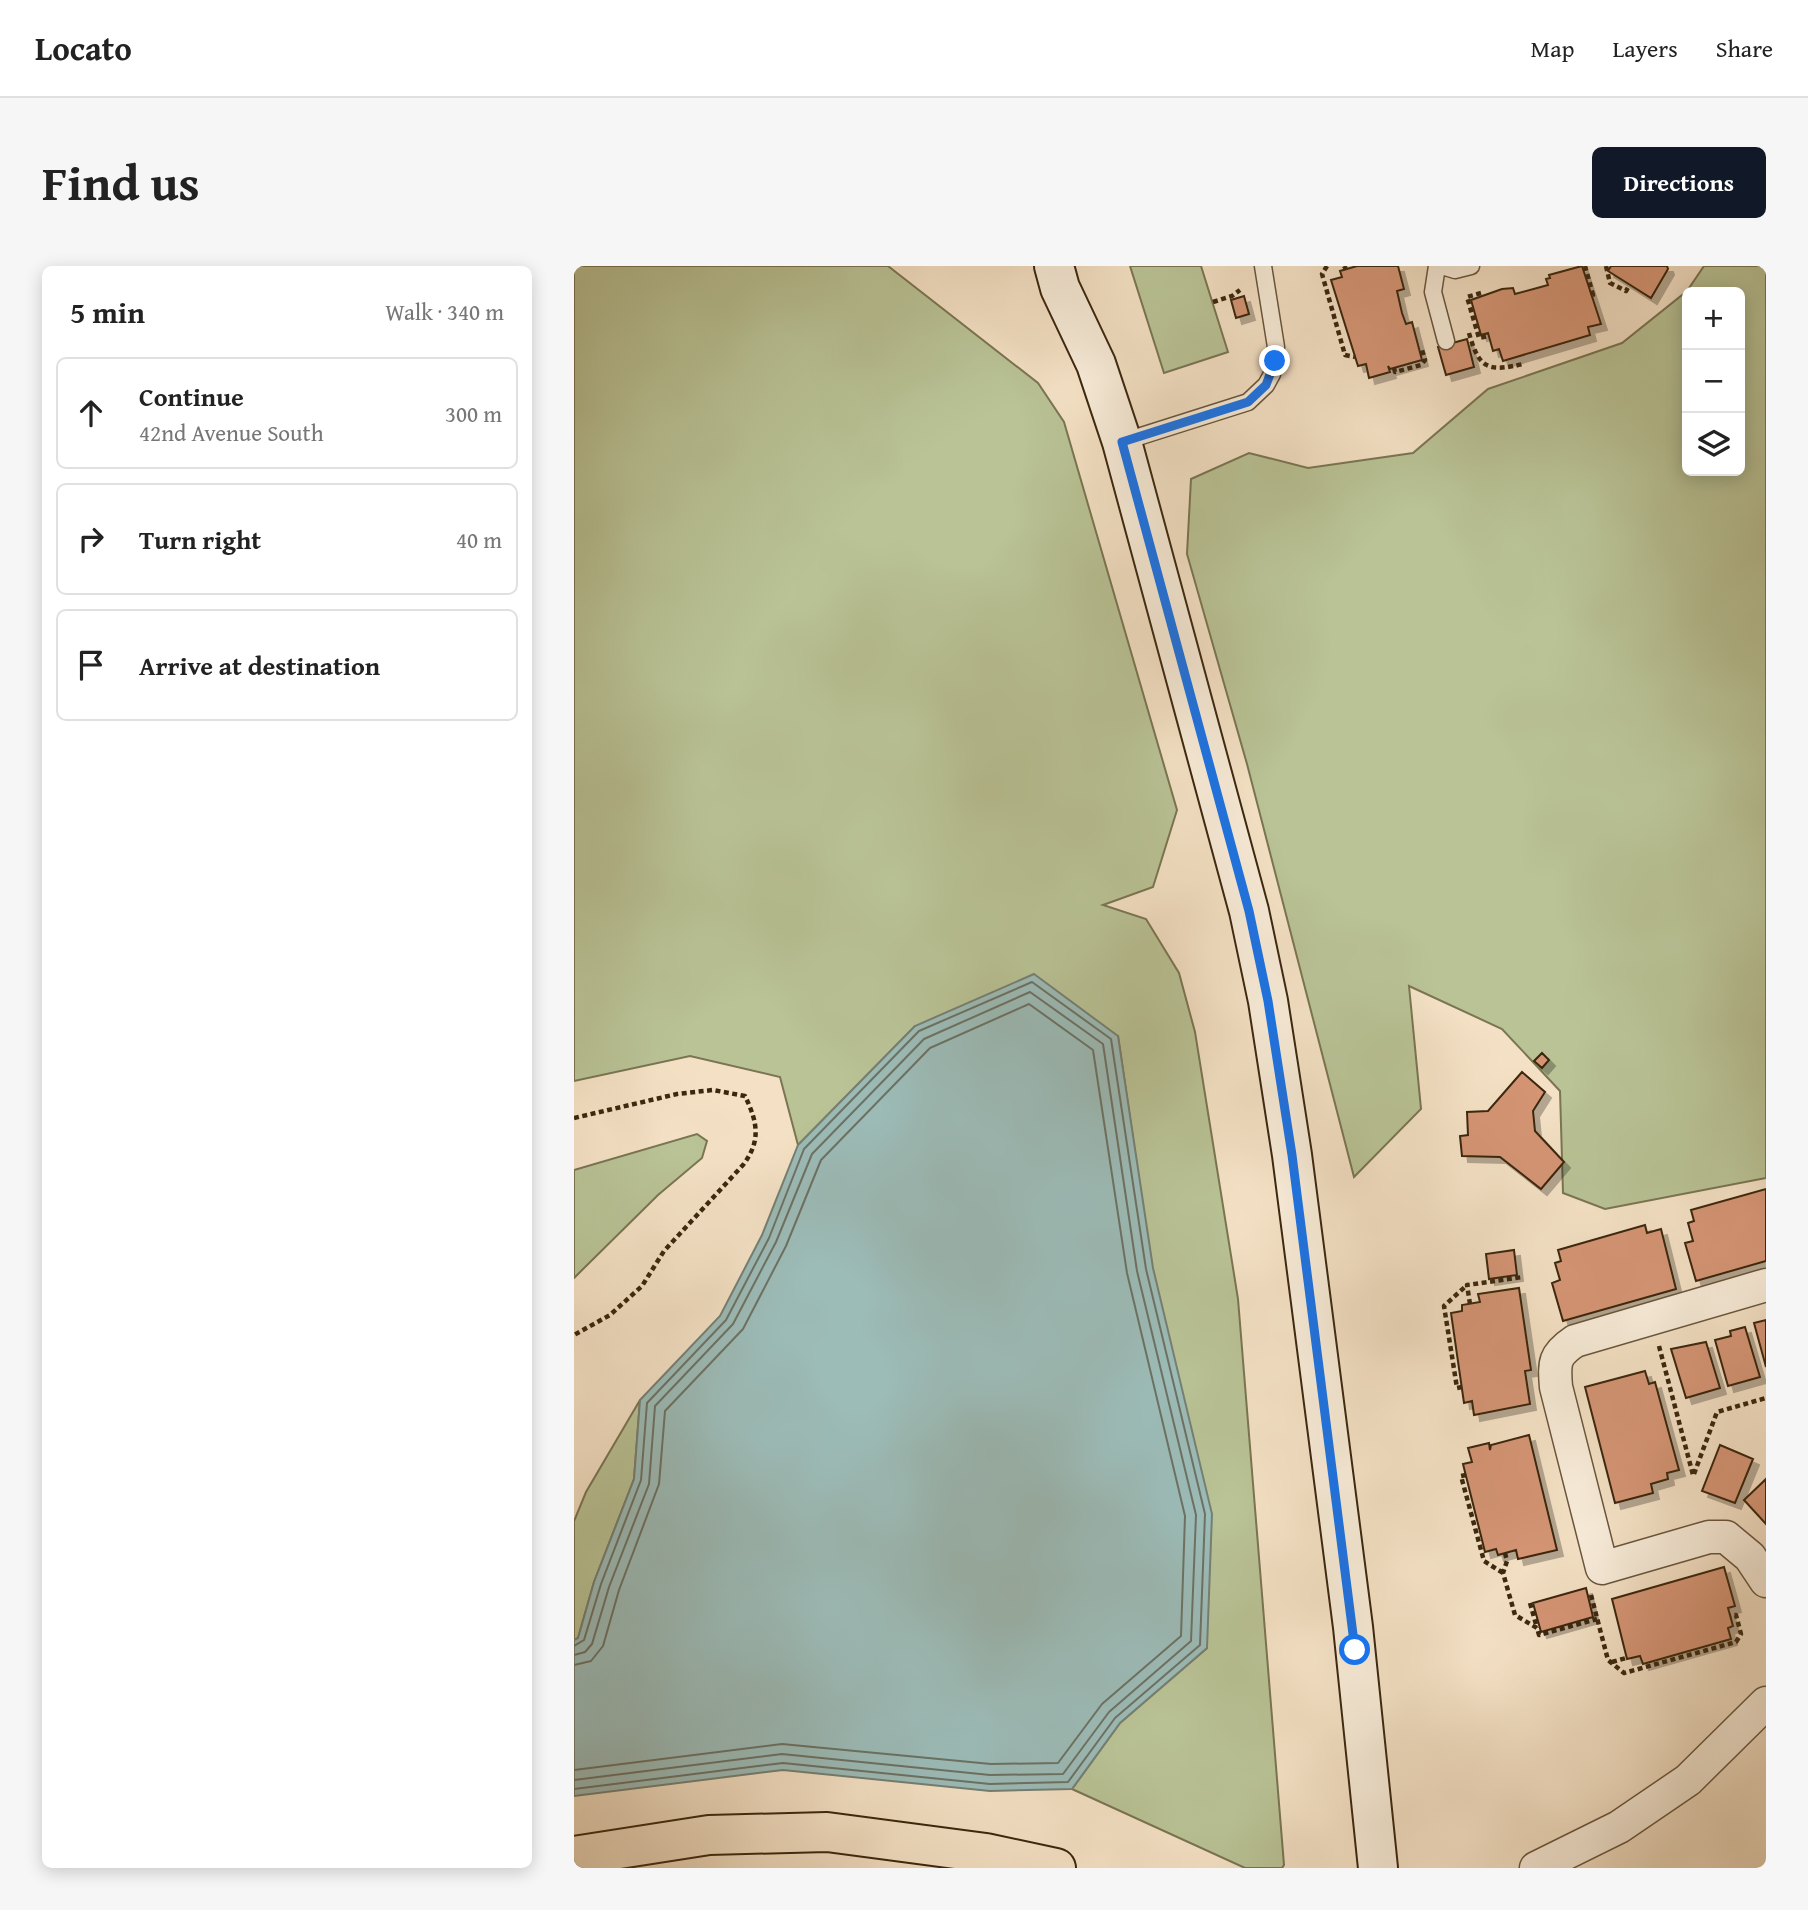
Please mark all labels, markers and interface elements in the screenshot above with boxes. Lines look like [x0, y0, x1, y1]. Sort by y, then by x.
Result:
text: Locato [35, 24, 132, 72]
text: Map [1531, 31, 1574, 66]
text: Layers [1612, 31, 1678, 66]
text: Share [1716, 31, 1773, 66]
text: Find us [42, 146, 200, 218]
button: Directions [1592, 147, 1766, 218]
map controls [1682, 287, 1745, 476]
button: + [1682, 287, 1745, 350]
text: 5 min [70, 290, 145, 334]
text: Walk · 340 m [385, 295, 504, 328]
route end [1259, 345, 1290, 376]
button: − [1682, 350, 1745, 413]
text: Continue [139, 377, 244, 416]
icon: ahead [72, 394, 110, 432]
text: 300 m [445, 397, 502, 430]
button: layers [1682, 413, 1745, 476]
text: 42nd Avenue South [139, 416, 324, 449]
icon: right [72, 520, 110, 558]
text: Turn right [139, 520, 261, 559]
text: 40 m [456, 523, 502, 556]
icon: arrive [72, 646, 110, 684]
text: Arrive at destination [139, 646, 380, 685]
route start [1339, 1634, 1370, 1665]

